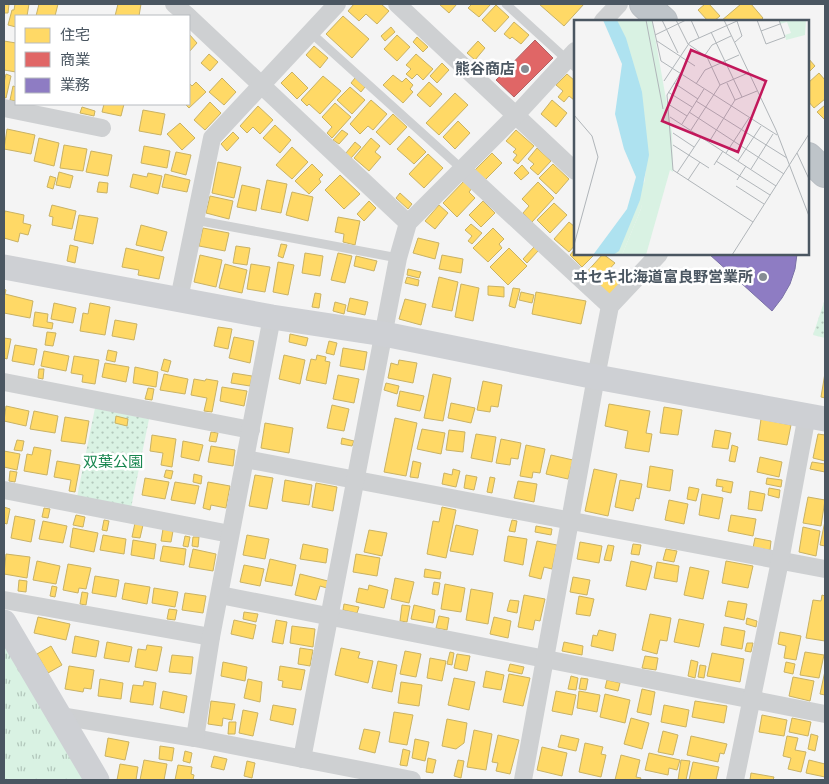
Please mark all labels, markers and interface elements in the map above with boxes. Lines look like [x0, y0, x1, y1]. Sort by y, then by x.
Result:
legend [15, 15, 190, 105]
inset map [574, 20, 809, 255]
text: 住宅 [60, 25, 90, 44]
text: 商業 [60, 50, 90, 69]
place label: 熊谷商店 [455, 59, 515, 78]
marker: 熊谷商店 [519, 63, 531, 75]
text: 業務 [60, 75, 90, 94]
place label: ヰセキ北海道富良野営業所 [573, 267, 753, 286]
marker: ヰセキ北海道富良野営業所 [757, 271, 769, 283]
park label: 双葉公園 [83, 452, 143, 471]

